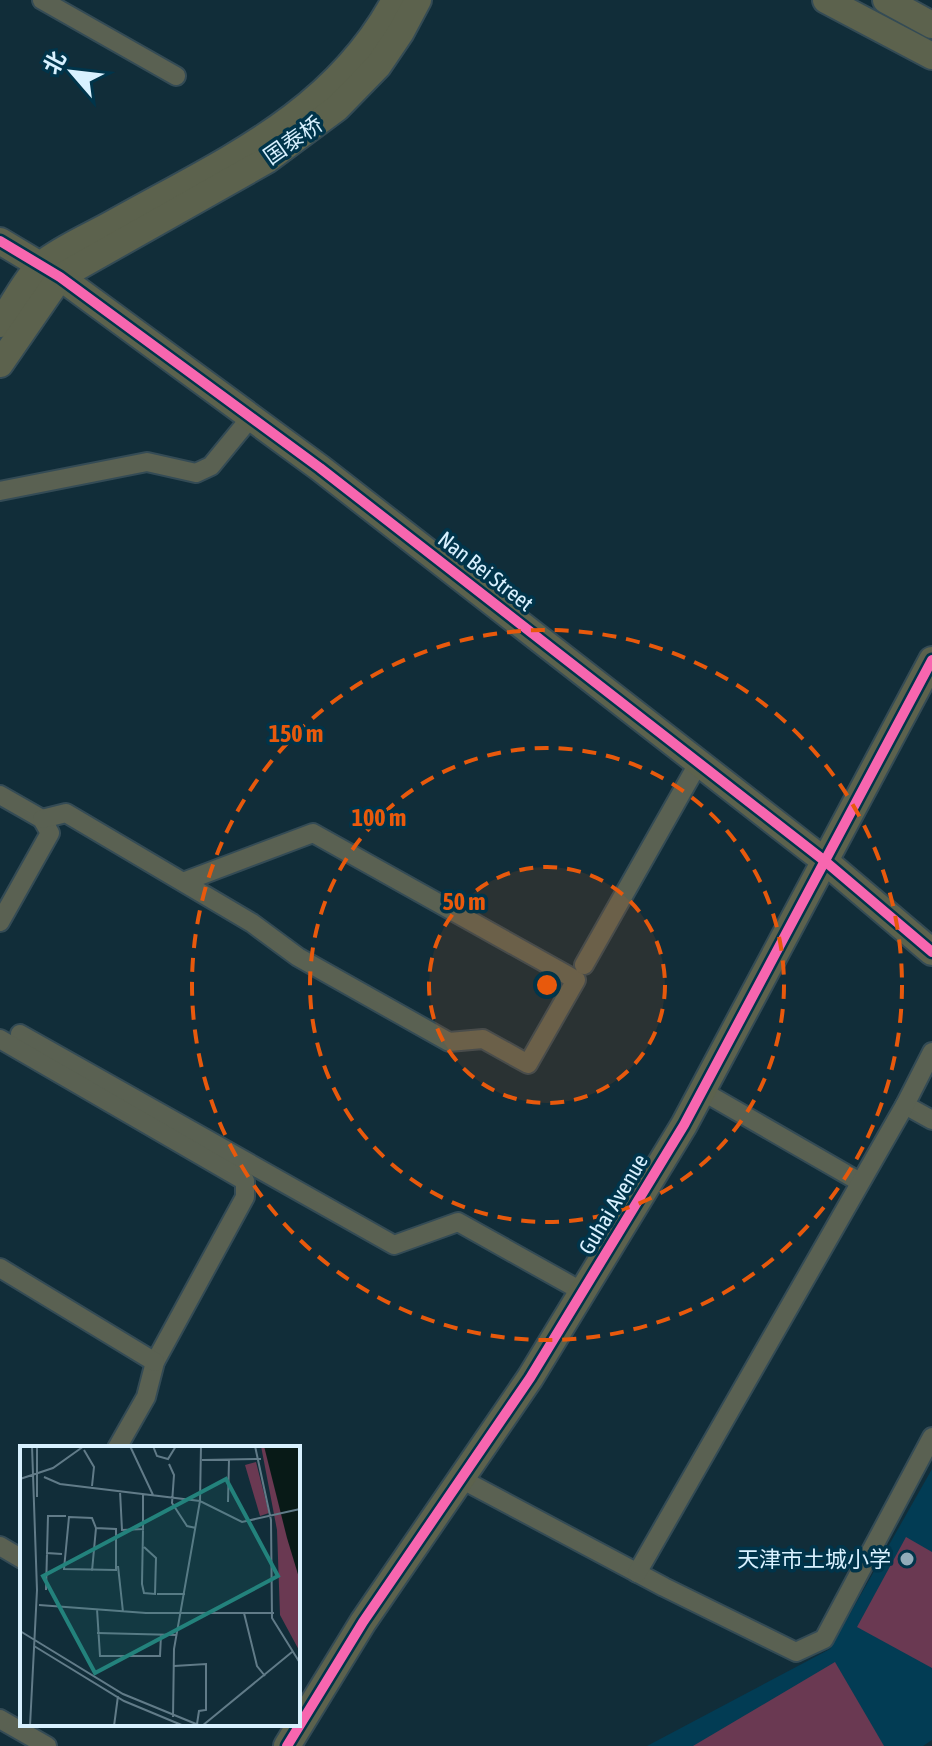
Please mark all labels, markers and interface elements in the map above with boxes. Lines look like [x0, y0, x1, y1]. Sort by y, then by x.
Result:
north arrow [32, 32, 112, 112]
text: 北 [38, 47, 71, 78]
street label: 国泰桥 [259, 110, 327, 170]
street label: Nan Bei Street [433, 526, 539, 616]
text: 150 m [269, 720, 323, 747]
text: 100 m [352, 804, 406, 831]
text: 50 m [442, 888, 486, 915]
centre of rings [533, 971, 561, 999]
street label: Guhai Avenue [573, 1149, 653, 1259]
inset map [20, 1446, 300, 1726]
place label: 天津市土城小学 [737, 1546, 891, 1572]
marker: 天津市土城小学 [898, 1550, 916, 1568]

